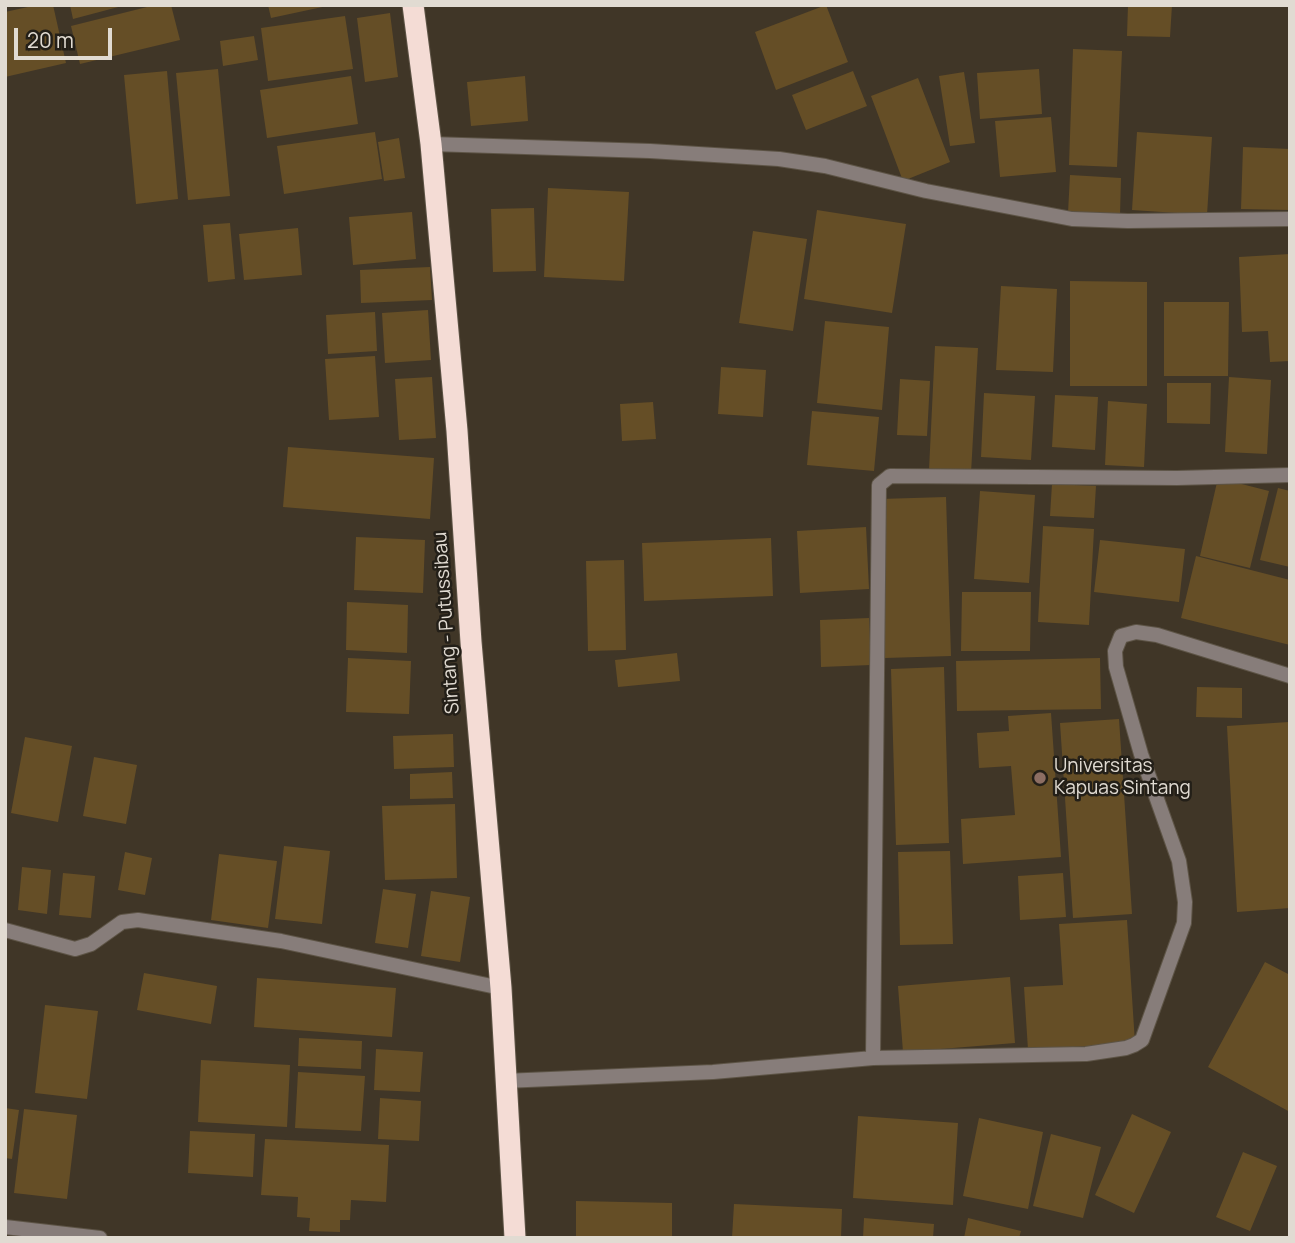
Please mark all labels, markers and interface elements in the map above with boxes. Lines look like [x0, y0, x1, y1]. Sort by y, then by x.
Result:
scale bar [18, 14, 116, 58]
text: 20 m [27, 26, 74, 54]
street label: Sintang - Putussibau [429, 531, 465, 715]
place label: Universitas Kapuas Sintang [1054, 756, 1191, 800]
marker: Universitas Kapuas Sintang [1032, 770, 1048, 786]

